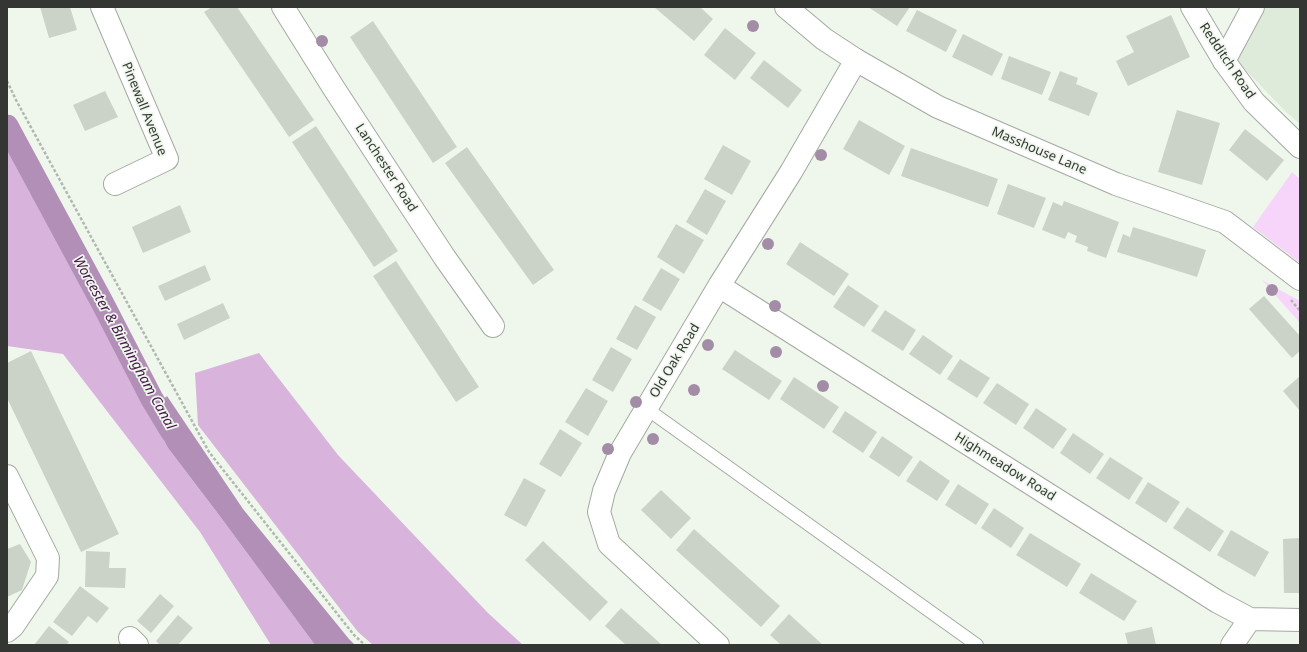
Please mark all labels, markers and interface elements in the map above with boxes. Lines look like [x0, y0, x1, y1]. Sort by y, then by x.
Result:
street label: Redditch Road [1196, 20, 1258, 102]
street label: Pinewall Avenue [118, 60, 170, 158]
street label: Lanchester Road [352, 121, 420, 215]
street label: Masshouse Lane [989, 124, 1089, 178]
water label: Worcester & Birmingham Canal [69, 253, 179, 433]
street label: Old Oak Road [647, 321, 703, 401]
street label: Highmeadow Road [952, 430, 1058, 504]

